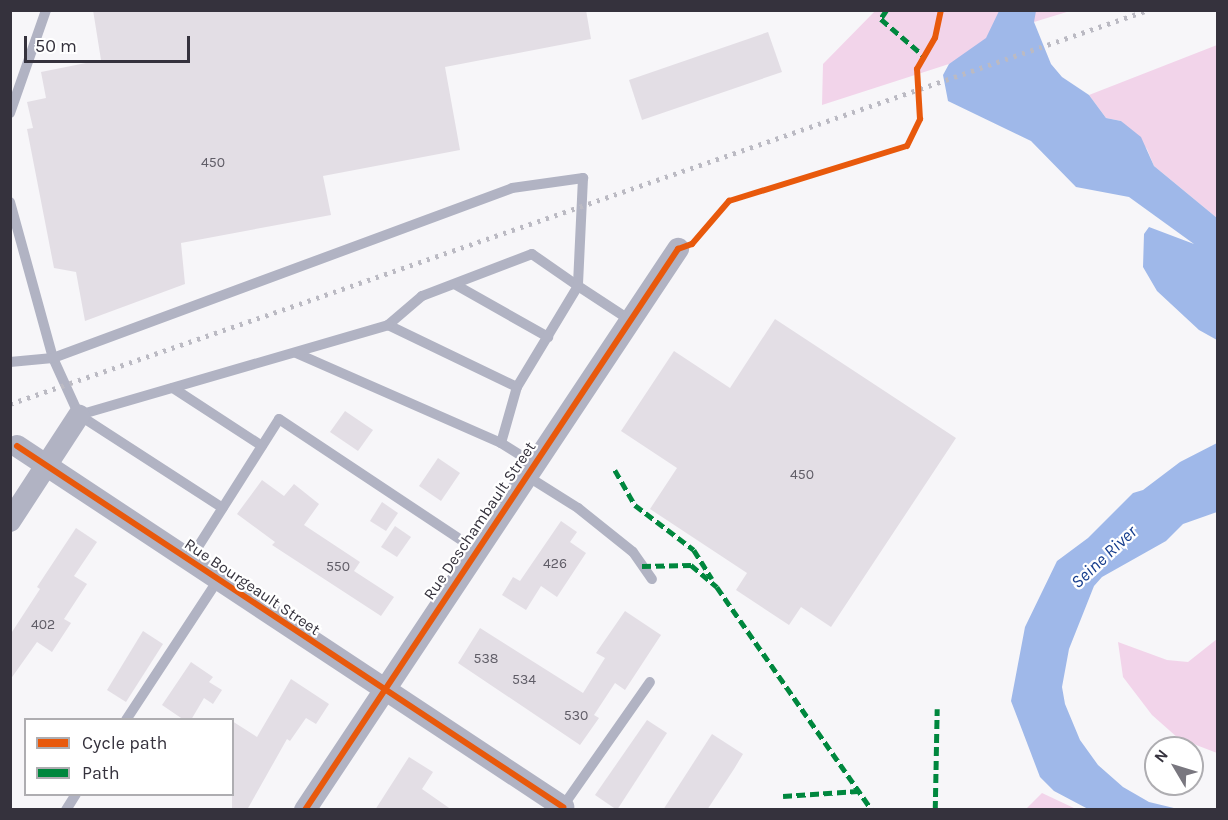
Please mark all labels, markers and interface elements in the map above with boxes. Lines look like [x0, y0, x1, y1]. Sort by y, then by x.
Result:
scale bar [27, 24, 194, 62]
text: 50 m [35, 35, 77, 57]
house number: 450 [201, 155, 225, 171]
street label: Rue Deschambault Street [420, 438, 540, 604]
house number: 450 [790, 467, 814, 483]
water label: Seine River [1067, 521, 1141, 593]
street label: Rue Bourgeault Street [181, 534, 323, 640]
house number: 426 [543, 556, 567, 572]
house number: 550 [326, 559, 350, 575]
house number: 402 [31, 617, 55, 633]
house number: 538 [474, 651, 498, 667]
house number: 534 [512, 672, 536, 688]
house number: 530 [564, 708, 588, 724]
legend [24, 718, 234, 796]
text: Cycle path [82, 732, 167, 754]
north arrow [1144, 736, 1204, 796]
text: N [1150, 745, 1172, 766]
text: Path [82, 762, 120, 784]

